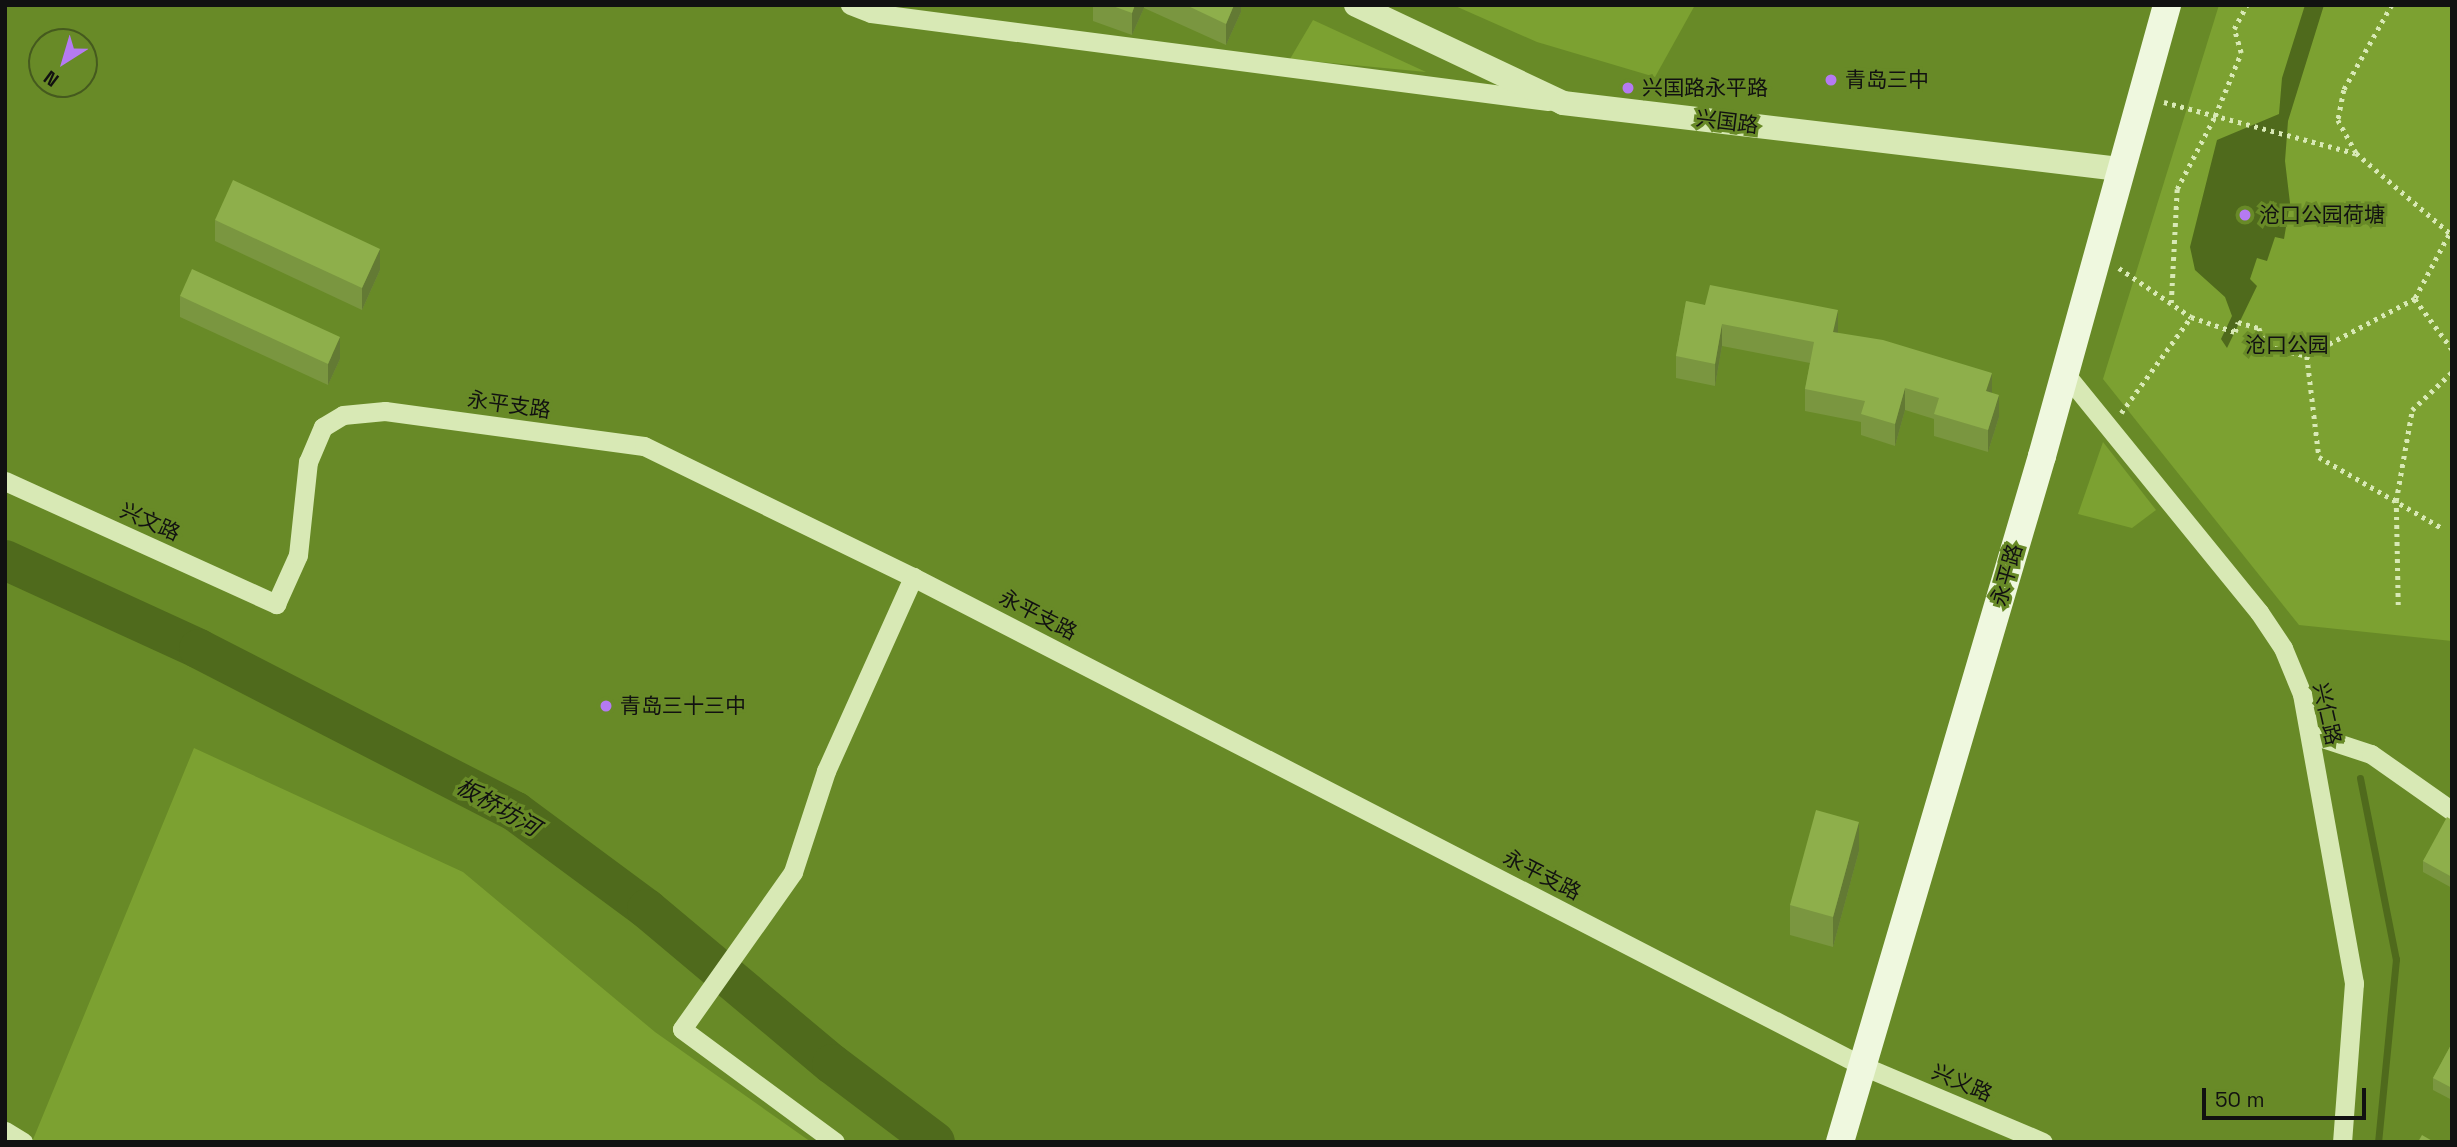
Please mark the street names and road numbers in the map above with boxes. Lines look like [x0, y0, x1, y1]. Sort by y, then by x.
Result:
street label: 兴国路 [1694, 106, 1760, 138]
street label: 永平支路 [466, 387, 552, 423]
street label: 兴文路 [116, 498, 184, 546]
street label: 永平路 [1986, 541, 2028, 609]
street label: 永平支路 [995, 585, 1081, 645]
street label: 兴仁路 [2308, 680, 2346, 748]
street label: 永平支路 [1499, 845, 1585, 905]
street label: 兴义路 [1928, 1059, 1996, 1107]

